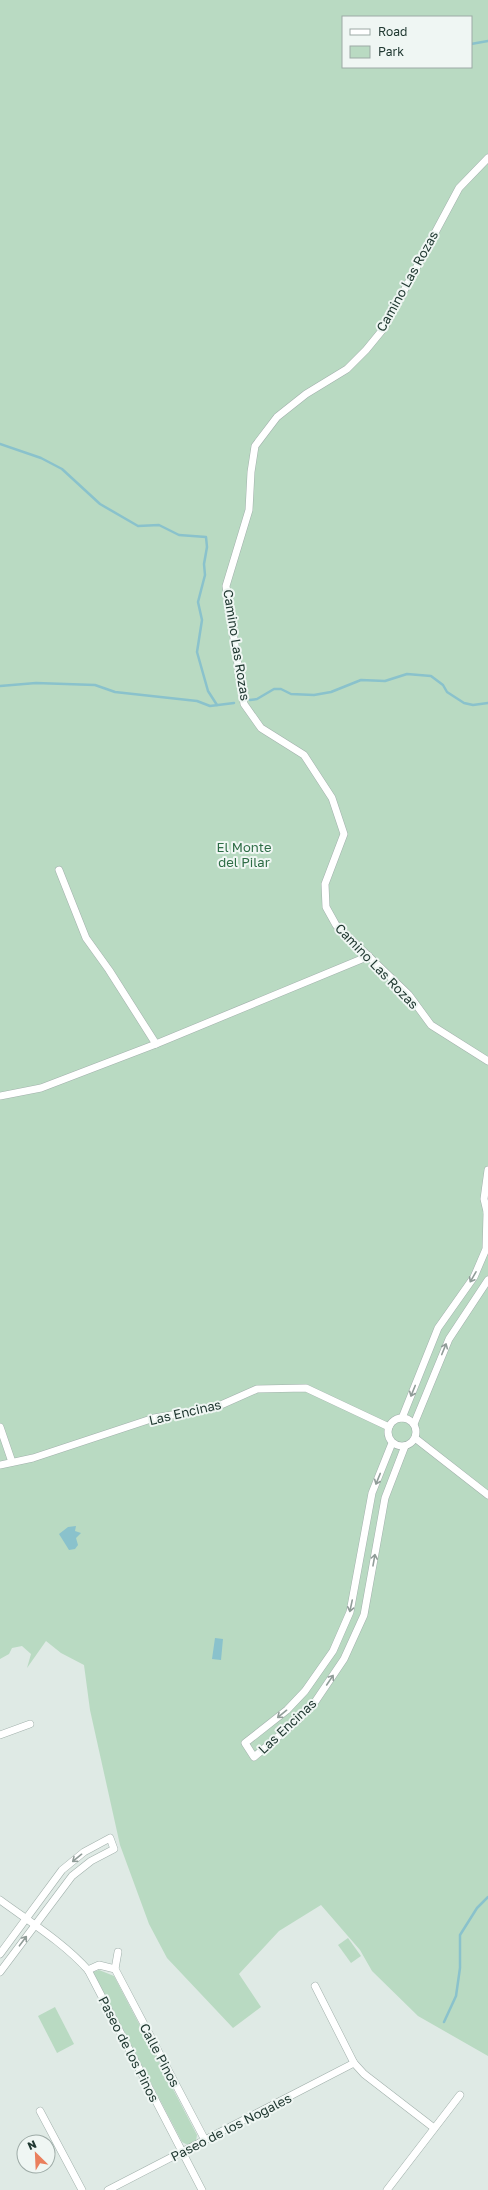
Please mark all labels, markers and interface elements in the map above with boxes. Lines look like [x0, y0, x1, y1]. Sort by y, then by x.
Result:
legend [342, 16, 472, 68]
text: Road [378, 24, 407, 39]
text: Park [378, 44, 404, 59]
street label: Camino Las Rozas [373, 228, 441, 334]
street label: Camino Las Rozas [220, 588, 254, 702]
park label: El Monte del Pilar [217, 839, 271, 870]
street label: Camino Las Rozas [332, 920, 422, 1012]
one-way arrow [469, 1271, 476, 1283]
one-way arrow [441, 1343, 449, 1355]
one-way arrow [408, 1384, 416, 1396]
street label: Las Encinas [147, 1396, 223, 1428]
one-way arrow [373, 1473, 381, 1485]
one-way arrow [370, 1553, 378, 1566]
one-way arrow [347, 1599, 355, 1612]
one-way arrow [326, 1675, 334, 1686]
street label: Las Encinas [255, 1695, 320, 1757]
one-way arrow [276, 1710, 287, 1718]
one-way arrow [71, 1853, 82, 1862]
one-way arrow [19, 1935, 27, 1946]
street label: Paseo de los Pinos [95, 1993, 163, 2105]
street label: Calle Pinos [137, 2020, 184, 2090]
street label: Paseo de los Nogales [168, 2090, 294, 2164]
north arrow [16, 2134, 56, 2174]
text: N [25, 2137, 38, 2152]

